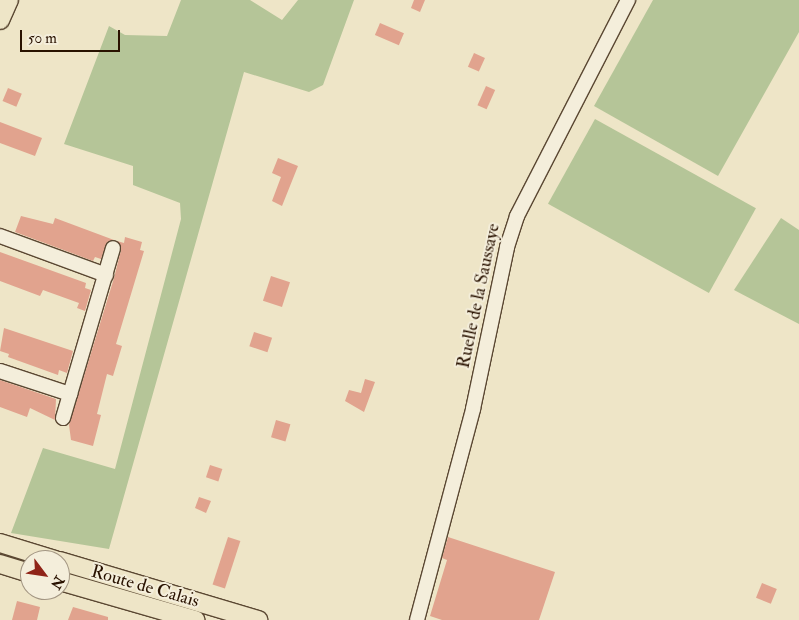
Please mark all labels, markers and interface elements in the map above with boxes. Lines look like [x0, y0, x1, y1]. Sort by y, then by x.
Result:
scale bar [22, 20, 122, 52]
text: 50 m [28, 29, 57, 48]
street label: Ruelle de la Saussaye [453, 222, 505, 370]
north arrow [20, 550, 70, 600]
street label: Route de Calais [88, 561, 202, 613]
text: N [47, 573, 68, 592]

